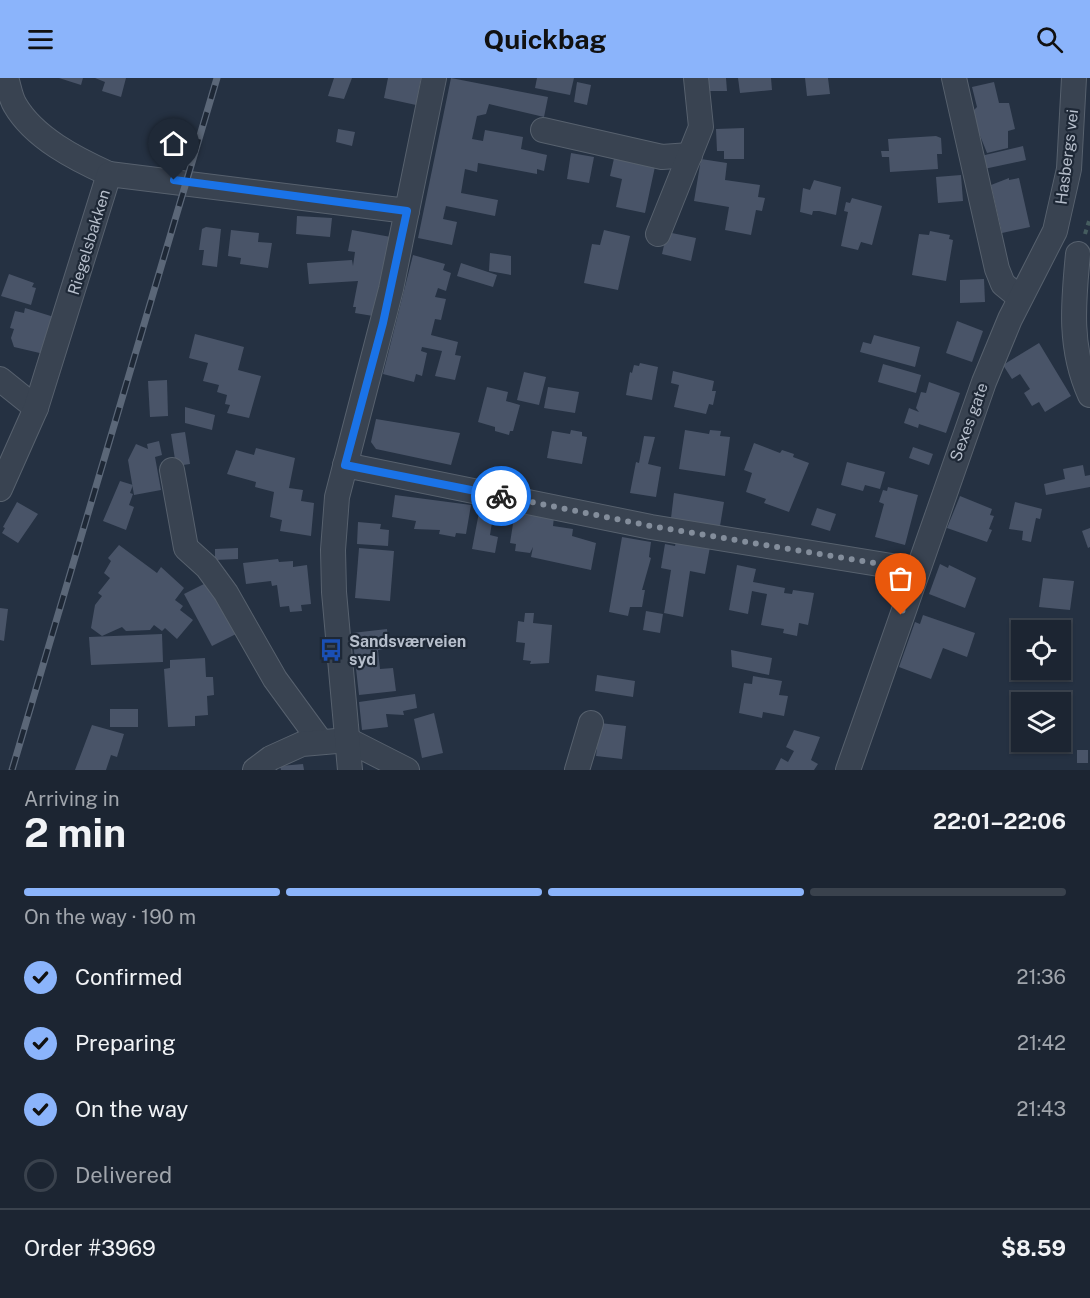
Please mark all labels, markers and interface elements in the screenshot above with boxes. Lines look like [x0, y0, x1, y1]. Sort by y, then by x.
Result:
icon: menu [24, 23, 57, 56]
text: Quickbag [483, 23, 607, 55]
icon: search [1033, 23, 1066, 56]
street label: Hasbergs vei [1052, 108, 1082, 206]
pin [148, 118, 199, 180]
icon: home [157, 127, 190, 160]
street label: Riegelsbakken [64, 187, 114, 297]
street label: Sexes gate [946, 380, 992, 464]
courier [471, 466, 531, 526]
icon: bike [485, 480, 518, 513]
pin [875, 553, 926, 615]
icon: bag [884, 562, 917, 595]
map controls [1011, 620, 1071, 752]
button: locate [1011, 620, 1071, 680]
place label: Sandsværveien syd [349, 632, 466, 669]
bus stop icon: Sandsværveien syd [318, 637, 344, 663]
button: layers [1011, 692, 1071, 752]
text: Arriving in [24, 787, 119, 811]
text: 22:01–22:06 [933, 808, 1066, 834]
text: 2 min [24, 810, 126, 856]
text: On the way · 190 m [24, 905, 196, 929]
icon: check [24, 961, 57, 994]
text: Confirmed [75, 964, 182, 990]
text: 21:36 [1017, 965, 1066, 989]
icon: check [24, 1027, 57, 1060]
text: Preparing [75, 1030, 176, 1056]
text: 21:42 [1017, 1031, 1066, 1055]
icon: check [24, 1093, 57, 1126]
text: On the way [75, 1096, 188, 1122]
text: 21:43 [1016, 1097, 1066, 1121]
text: Delivered [75, 1162, 172, 1188]
text: Order #3969 [24, 1235, 156, 1261]
text: $8.59 [1001, 1235, 1066, 1261]

